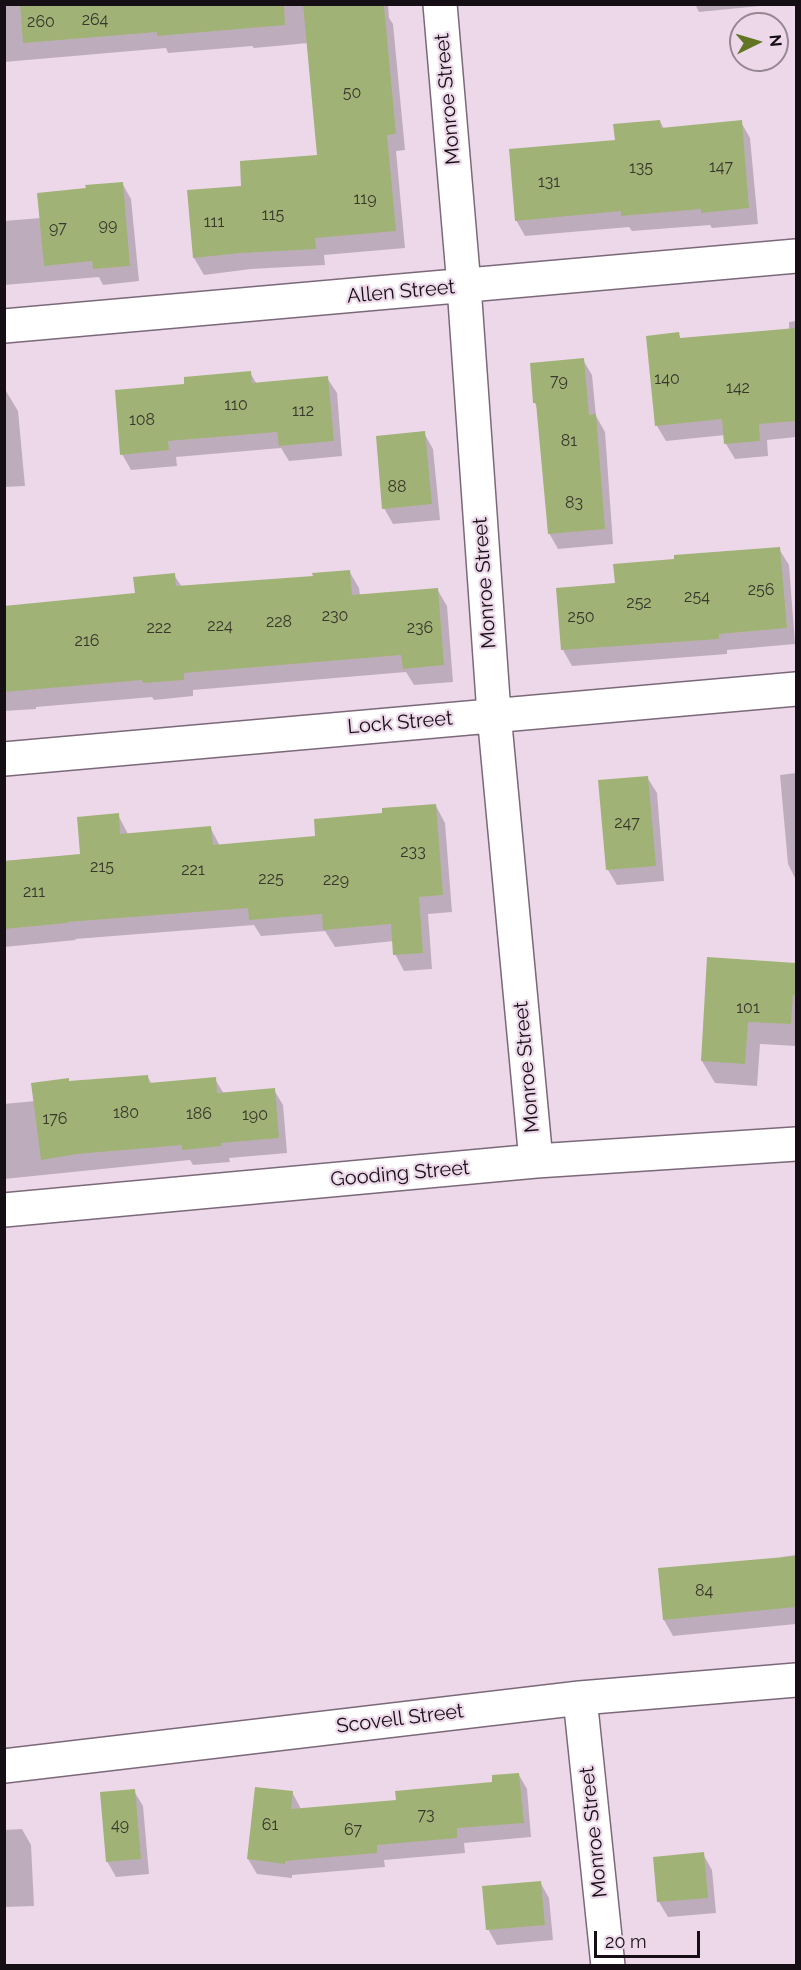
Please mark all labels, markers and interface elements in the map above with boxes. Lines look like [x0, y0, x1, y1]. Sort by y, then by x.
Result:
house number: 264 [82, 10, 108, 30]
house number: 260 [27, 12, 55, 32]
north arrow [729, 12, 789, 72]
street label: Monroe Street [430, 32, 466, 166]
text: N [765, 34, 785, 47]
house number: 50 [343, 83, 361, 103]
house number: 147 [709, 157, 733, 177]
house number: 135 [629, 158, 653, 178]
house number: 131 [538, 172, 560, 192]
house number: 119 [353, 189, 377, 209]
house number: 115 [262, 205, 284, 225]
house number: 111 [204, 212, 224, 232]
house number: 99 [99, 215, 117, 235]
house number: 97 [49, 218, 67, 238]
street label: Allen Street [346, 275, 456, 309]
house number: 140 [654, 369, 680, 389]
house number: 79 [550, 371, 568, 391]
house number: 142 [726, 378, 750, 398]
house number: 110 [224, 395, 248, 415]
house number: 112 [292, 401, 314, 421]
house number: 108 [129, 410, 155, 430]
house number: 81 [561, 431, 577, 451]
house number: 88 [388, 477, 406, 497]
house number: 83 [565, 493, 583, 513]
street label: Monroe Street [468, 516, 502, 650]
house number: 256 [748, 580, 774, 600]
house number: 254 [684, 587, 710, 607]
house number: 252 [626, 593, 652, 613]
house number: 230 [322, 606, 348, 626]
house number: 250 [568, 607, 594, 627]
house number: 228 [266, 612, 292, 632]
house number: 224 [207, 616, 233, 636]
house number: 222 [146, 618, 172, 638]
house number: 236 [407, 618, 433, 638]
house number: 216 [75, 631, 99, 651]
street label: Lock Street [346, 706, 454, 740]
house number: 247 [614, 813, 640, 833]
house number: 233 [400, 842, 426, 862]
house number: 215 [90, 857, 114, 877]
house number: 221 [181, 860, 205, 880]
house number: 225 [258, 869, 284, 889]
house number: 229 [323, 870, 349, 890]
house number: 211 [23, 882, 45, 902]
house number: 101 [736, 998, 760, 1018]
street label: Monroe Street [509, 1000, 545, 1134]
house number: 180 [113, 1103, 139, 1123]
house number: 186 [186, 1104, 212, 1124]
house number: 190 [242, 1105, 268, 1125]
house number: 176 [43, 1109, 67, 1129]
street label: Gooding Street [329, 1156, 471, 1192]
house number: 84 [695, 1581, 713, 1601]
street label: Scovell Street [335, 1699, 465, 1739]
street label: Monroe Street [575, 1765, 613, 1899]
house number: 73 [417, 1805, 435, 1825]
house number: 49 [111, 1815, 129, 1835]
house number: 61 [262, 1815, 278, 1835]
house number: 67 [344, 1820, 362, 1840]
scale bar [597, 1919, 704, 1957]
text: 20 m [605, 1931, 647, 1952]

